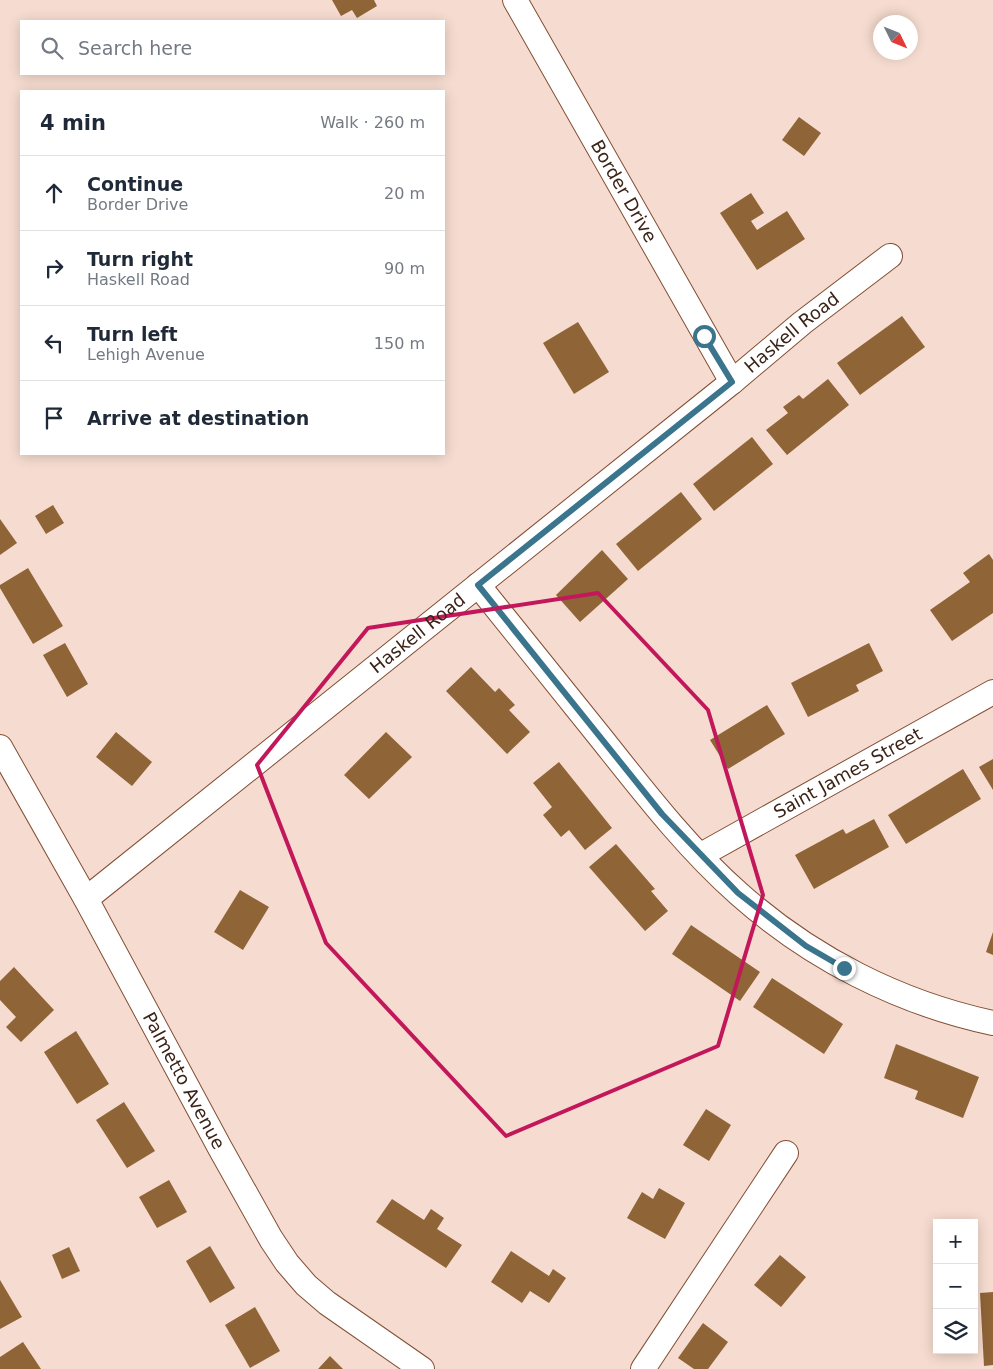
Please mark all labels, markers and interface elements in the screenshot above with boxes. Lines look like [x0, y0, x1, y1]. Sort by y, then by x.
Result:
north arrow [873, 15, 918, 60]
search box [20, 20, 445, 75]
icon: search [38, 34, 66, 62]
text: Search here [78, 37, 192, 59]
text: 4 min [40, 111, 106, 135]
text: Walk · 260 m [320, 113, 425, 132]
street label: Border Drive [587, 136, 661, 246]
text: Continue [87, 173, 183, 195]
icon: ahead [40, 179, 68, 207]
text: 20 m [384, 184, 425, 203]
text: Border Drive [87, 195, 188, 214]
text: Turn right [87, 248, 193, 270]
icon: right [40, 254, 68, 282]
text: 90 m [384, 259, 425, 278]
text: Haskell Road [87, 270, 190, 289]
street label: Haskell Road [740, 288, 843, 377]
text: Turn left [87, 323, 178, 345]
route start [693, 325, 716, 348]
icon: left [40, 329, 68, 357]
text: 150 m [374, 334, 425, 353]
text: Lehigh Avenue [87, 345, 205, 364]
icon: arrive [40, 404, 68, 432]
text: Arrive at destination [87, 407, 309, 429]
street label: Haskell Road [366, 589, 469, 677]
street label: Saint James Street [770, 723, 925, 822]
route end [833, 957, 856, 980]
street label: Palmetto Avenue [139, 1008, 230, 1153]
map controls [933, 1219, 978, 1354]
button: + [933, 1219, 978, 1264]
button: − [933, 1264, 978, 1309]
button: layers [933, 1309, 978, 1354]

